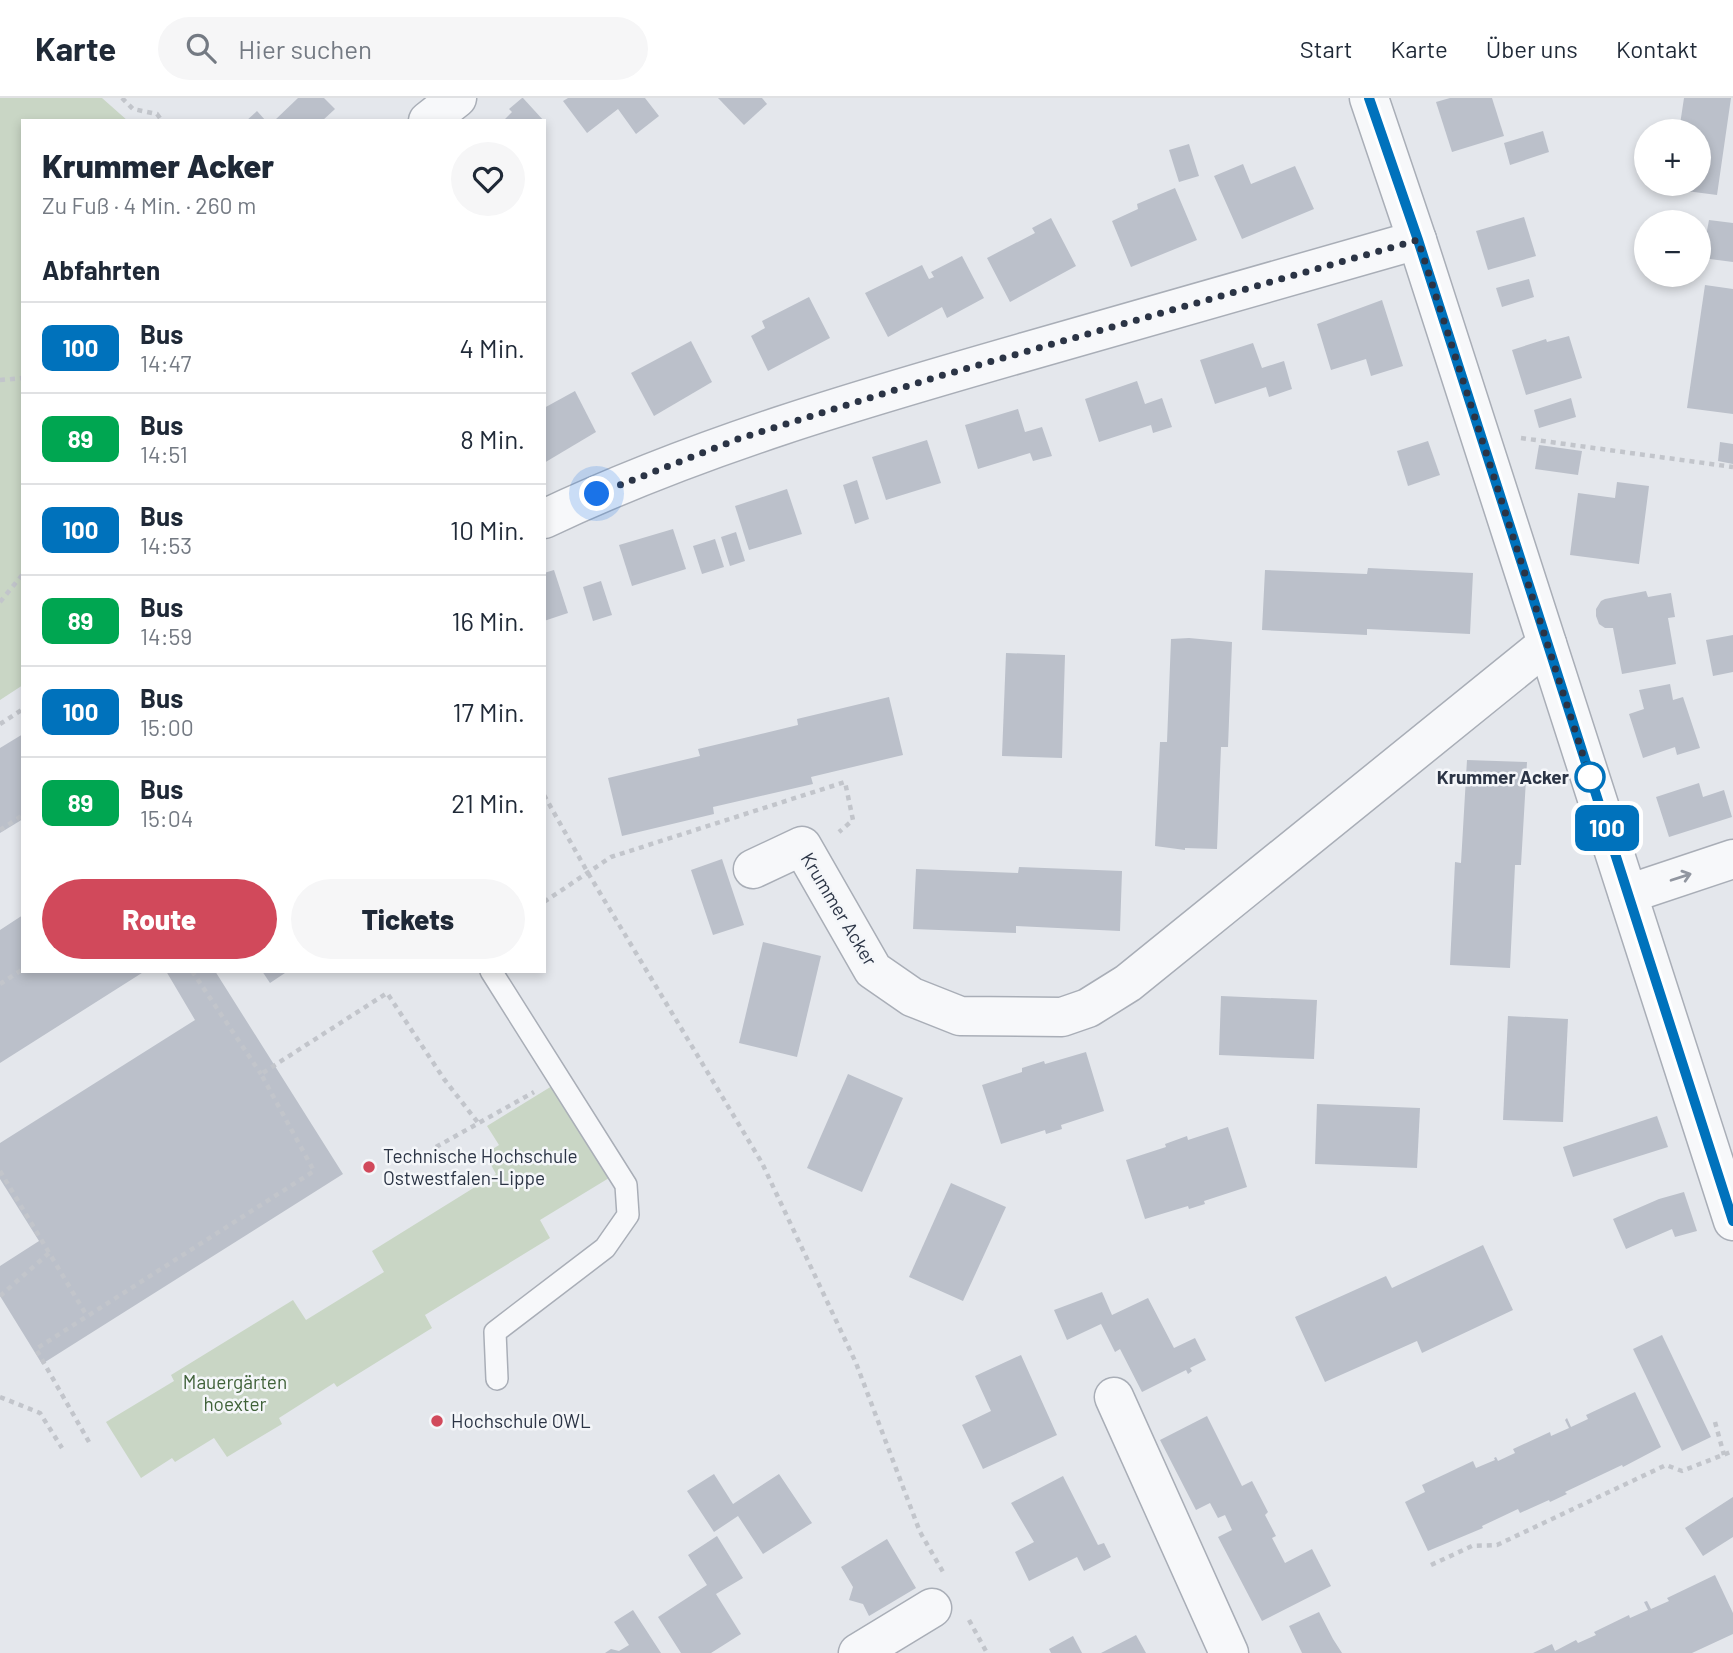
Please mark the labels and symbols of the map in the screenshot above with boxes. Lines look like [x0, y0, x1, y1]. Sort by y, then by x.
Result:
your location [579, 476, 614, 511]
marker: Krummer Acker [1575, 762, 1605, 792]
place label: Krummer Acker [1437, 765, 1570, 788]
line badge: 100 [1567, 805, 1647, 851]
street label: Krummer Acker [797, 848, 882, 970]
one-way arrow [1669, 869, 1691, 882]
place label: Technische Hochschule Ostwestfalen-Lippe [383, 1144, 578, 1189]
marker: Technische Hochschule Ostwestfalen-Lippe [361, 1159, 377, 1175]
park label: Mauergärten hoexter [183, 1370, 287, 1415]
place label: Hochschule OWL [451, 1409, 591, 1432]
marker: Hochschule OWL [429, 1413, 445, 1429]

